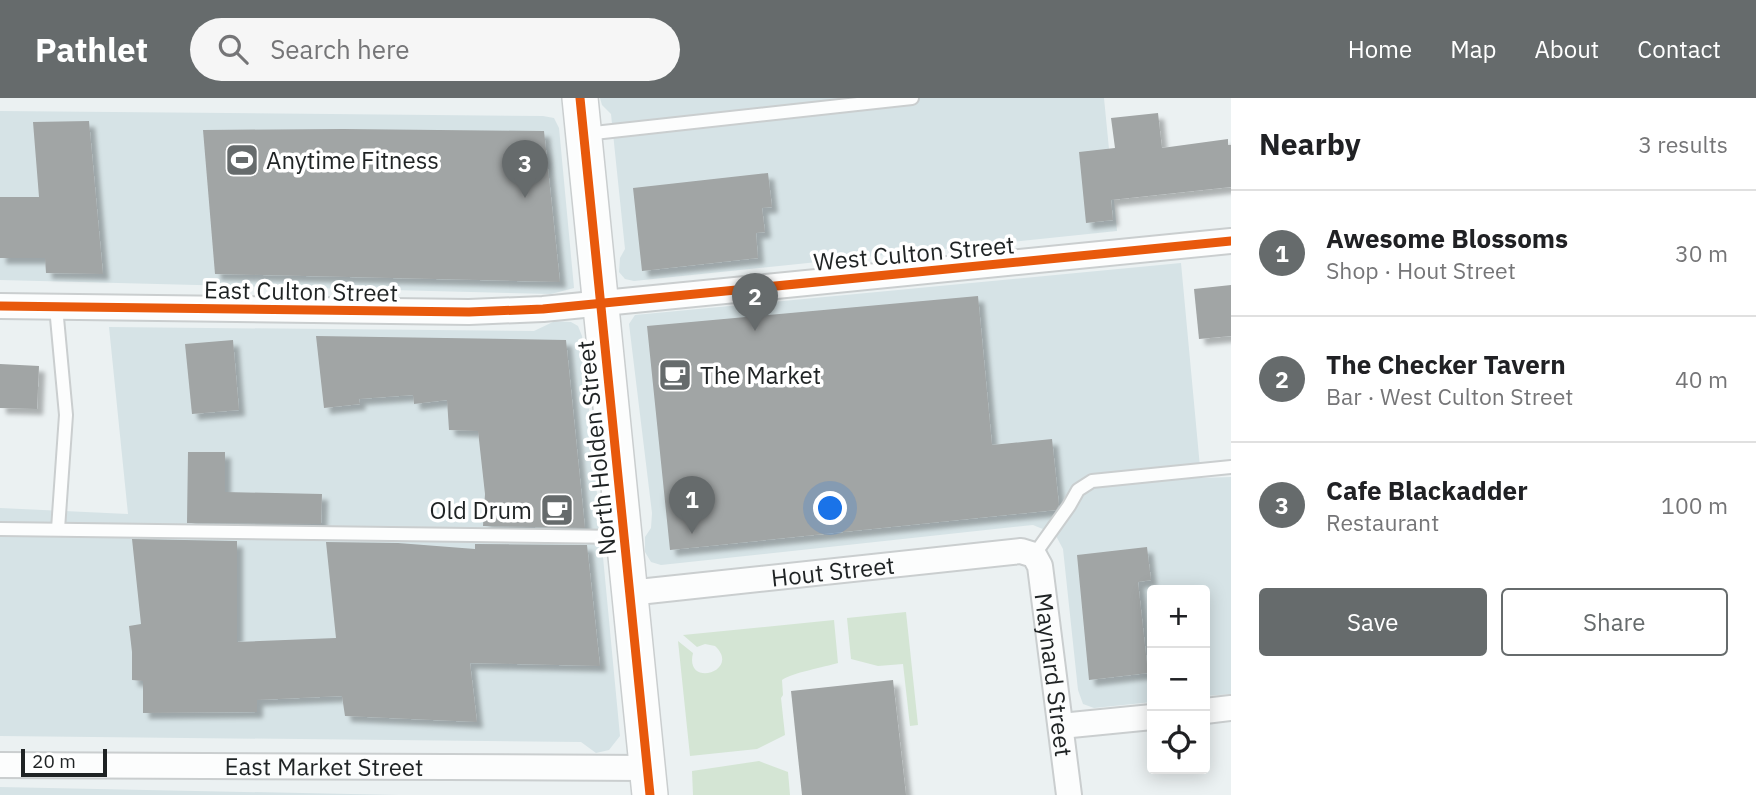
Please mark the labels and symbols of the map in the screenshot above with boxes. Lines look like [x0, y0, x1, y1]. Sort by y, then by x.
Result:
pin: 3 [502, 140, 548, 198]
sports icon: Anytime Fitness [223, 141, 261, 179]
place label: Anytime Fitness [266, 144, 439, 176]
street label: West Culton Street [812, 228, 1016, 278]
street label: East Culton Street [204, 273, 398, 309]
pin: 2 [732, 273, 778, 331]
street label: North Holden Street [569, 339, 623, 557]
cafe icon: The Market [656, 356, 694, 394]
place label: The Market [700, 359, 821, 391]
pin: 1 [669, 476, 715, 534]
cafe icon: Old Drum [538, 491, 576, 529]
your location [813, 491, 847, 525]
place label: Old Drum [429, 494, 532, 526]
street label: Hout Street [769, 549, 896, 594]
street label: Maynard Street [1028, 591, 1080, 759]
scale bar [21, 746, 107, 778]
street label: East Market Street [224, 750, 424, 783]

